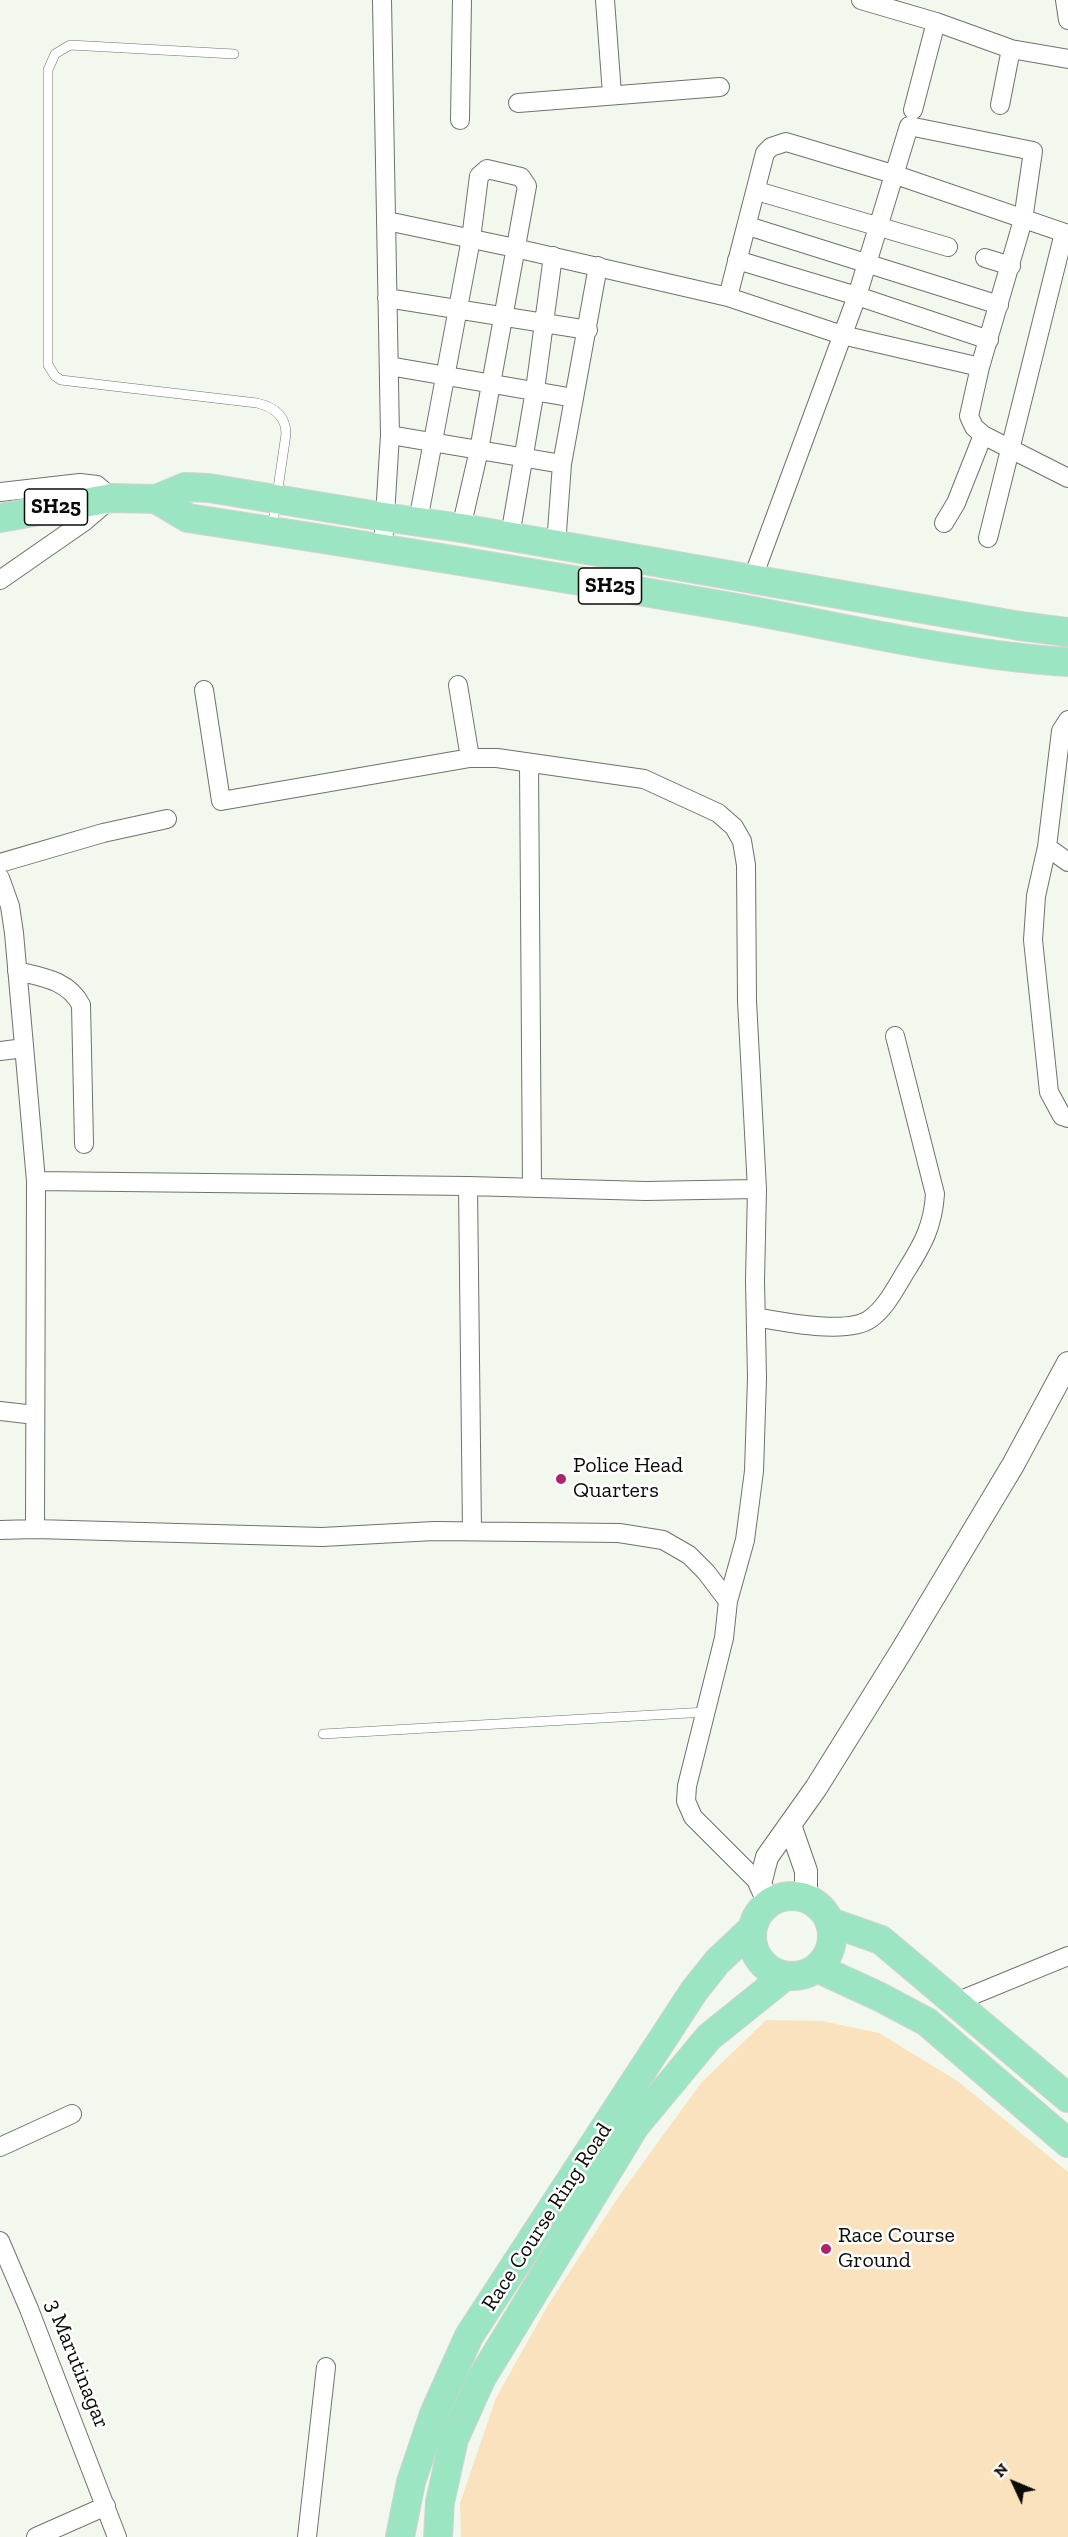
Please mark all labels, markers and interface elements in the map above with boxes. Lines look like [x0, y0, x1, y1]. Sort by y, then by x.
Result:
road number: SH25 [25, 489, 88, 525]
road number: SH25 [578, 568, 642, 604]
place label: Police Head Quarters [573, 1453, 683, 1504]
marker: Police Head Quarters [554, 1472, 568, 1486]
street label: Race Course Ring Road [476, 2118, 618, 2316]
place label: Race Course Ground [838, 2223, 955, 2274]
marker: Race Course Ground [819, 2242, 833, 2256]
street label: 3 Marutinagar [39, 2296, 115, 2432]
north arrow [984, 2453, 1044, 2513]
text: N [990, 2459, 1012, 2481]

